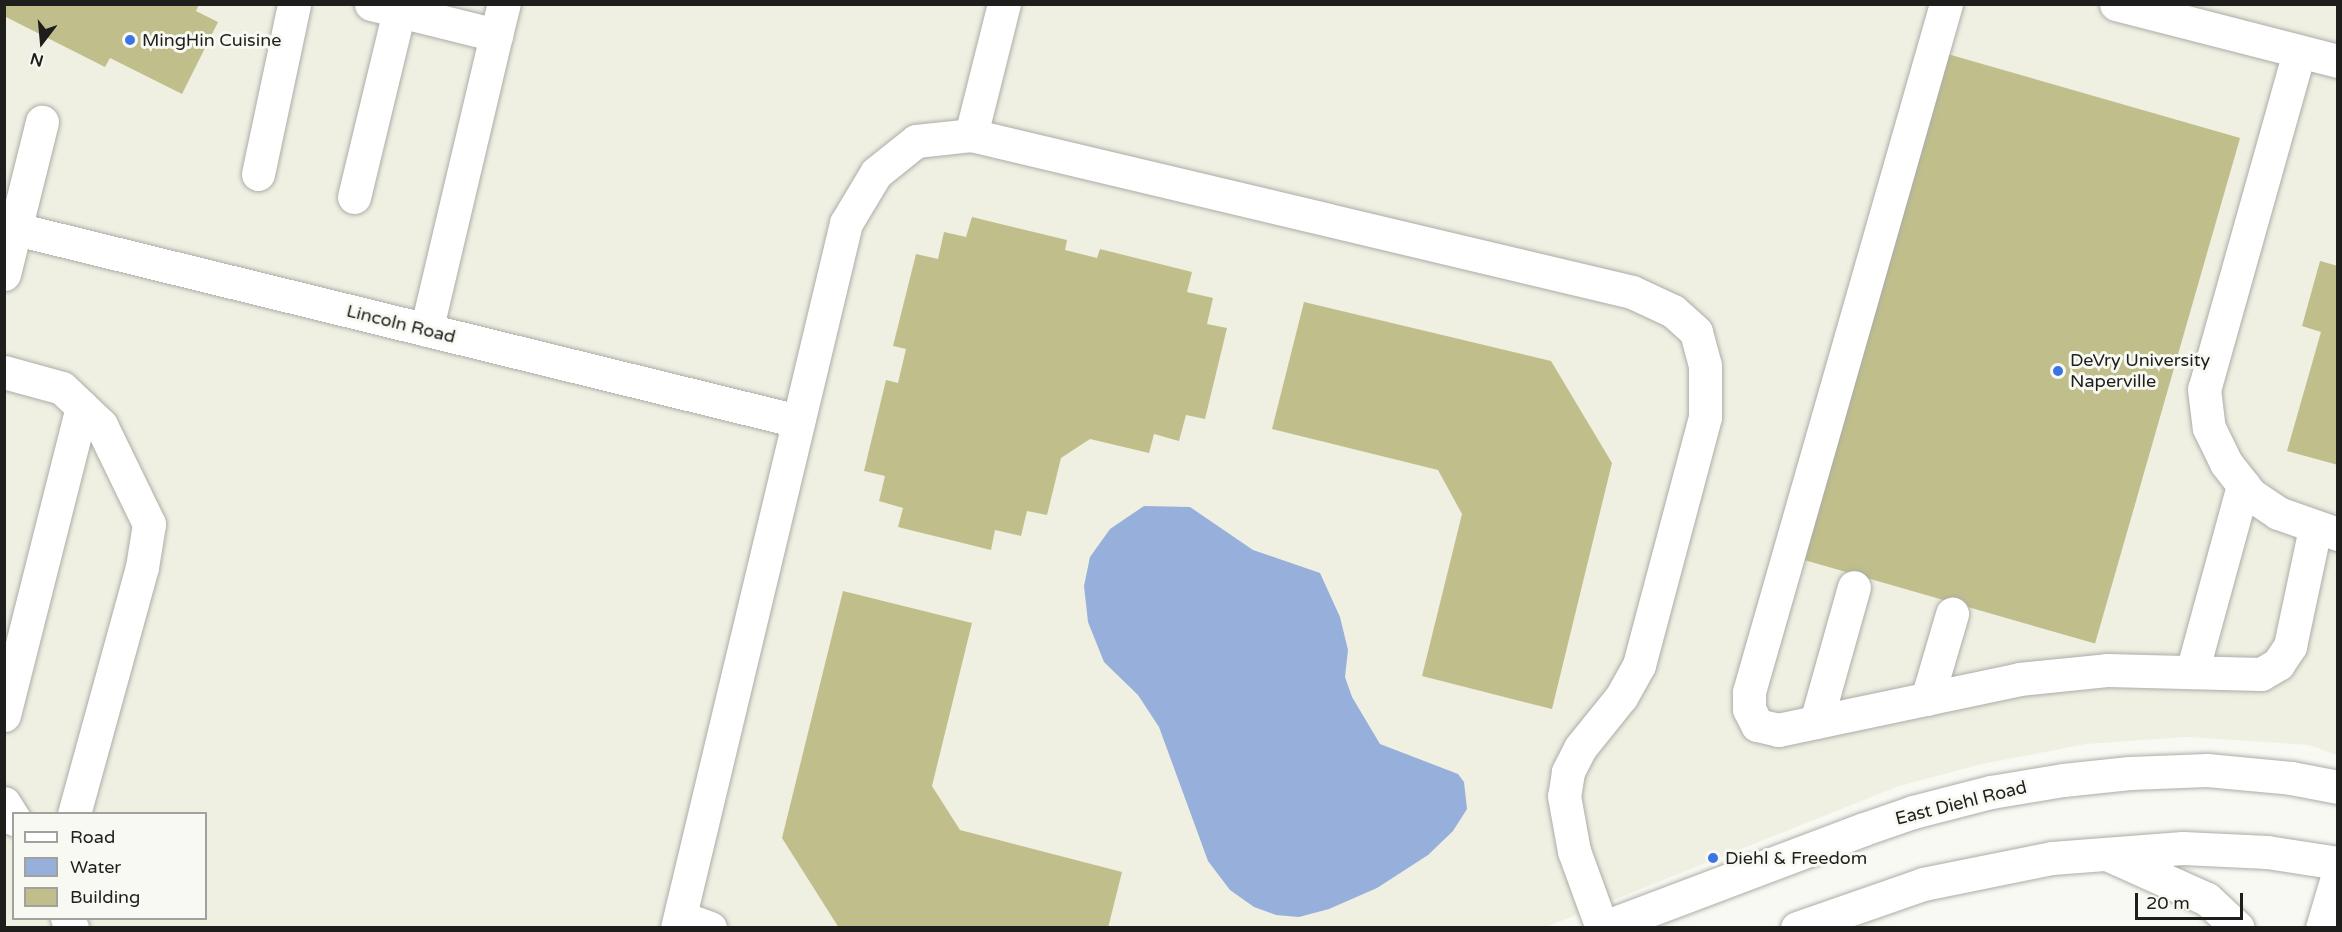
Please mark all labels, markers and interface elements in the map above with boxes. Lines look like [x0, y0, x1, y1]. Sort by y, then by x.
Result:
north arrow [12, 12, 72, 72]
place label: MingHin Cuisine [142, 29, 281, 51]
marker: MingHin Cuisine [123, 33, 137, 47]
text: N [28, 48, 46, 71]
street label: Lincoln Road [344, 300, 458, 348]
place label: DeVry University Naperville [2070, 350, 2210, 392]
marker: DeVry University Naperville [2051, 364, 2065, 378]
street label: East Diehl Road [1893, 776, 2029, 830]
legend [12, 812, 207, 920]
text: Road [70, 826, 115, 848]
place label: Diehl & Freedom [1725, 847, 1867, 869]
marker: Diehl & Freedom [1706, 851, 1720, 865]
text: Water [70, 856, 121, 878]
scale bar [2138, 881, 2246, 919]
text: Building [70, 886, 140, 908]
text: 20 m [2146, 892, 2190, 914]

